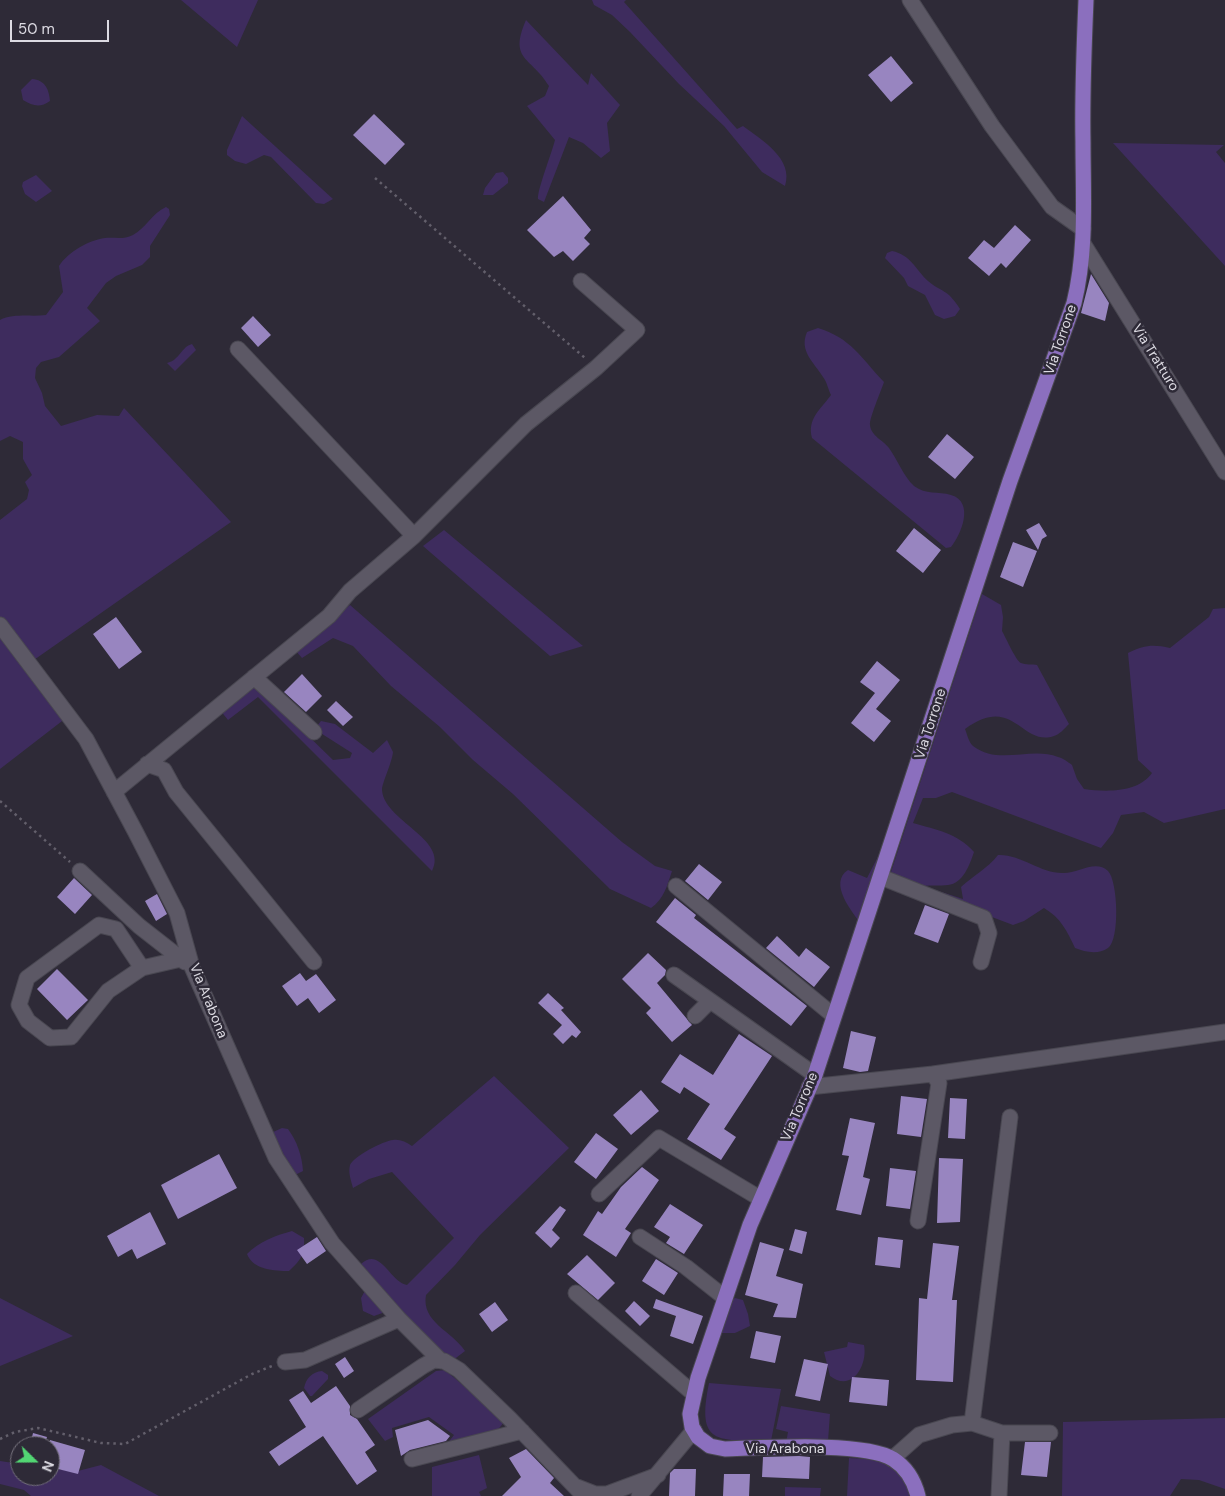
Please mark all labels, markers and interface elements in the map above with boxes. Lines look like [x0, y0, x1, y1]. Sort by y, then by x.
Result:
scale bar [12, 10, 111, 42]
text: 50 m [18, 19, 55, 39]
street label: Via Torrone [1041, 303, 1081, 377]
street label: Via Tratturo [1128, 321, 1182, 395]
street label: Via Torrone [912, 687, 950, 761]
street label: Via Arabona [185, 961, 231, 1041]
street label: Via Torrone [778, 1070, 822, 1144]
north arrow [10, 1436, 60, 1486]
street label: Via Arabona [746, 1441, 824, 1457]
text: N [38, 1458, 58, 1474]

